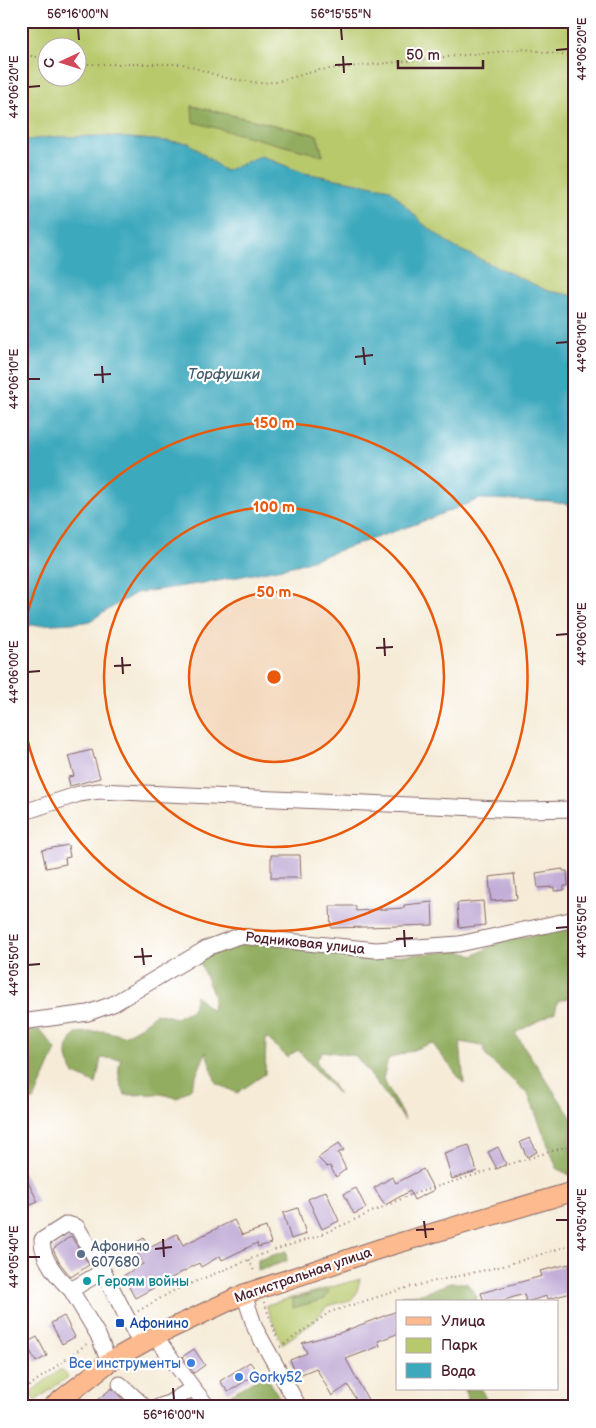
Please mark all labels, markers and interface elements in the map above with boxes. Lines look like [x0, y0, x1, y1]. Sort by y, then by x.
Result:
text: 56°16'00"N [47, 7, 109, 22]
text: 56°15'55"N [311, 7, 371, 22]
text: 44°06'20"E [575, 17, 590, 81]
north arrow [38, 38, 88, 88]
scale bar [398, 38, 484, 70]
text: 50 m [406, 46, 440, 65]
text: 44°06'20"E [7, 55, 22, 119]
text: С [41, 57, 58, 68]
text: 44°06'10"E [575, 311, 590, 372]
text: 44°06'10"E [7, 348, 22, 409]
water label: Торфушки [188, 365, 261, 384]
text: 150 m [253, 414, 295, 433]
text: 100 m [253, 498, 295, 517]
text: 50 m [257, 583, 292, 602]
text: 44°06'00"E [575, 602, 590, 666]
text: 44°06'00"E [7, 640, 22, 704]
centre of rings [265, 668, 283, 686]
text: 44°05'50"E [575, 896, 590, 958]
street label: Родниковая улица [244, 928, 366, 958]
text: 44°05'50"E [7, 934, 22, 996]
text: 44°05'40"E [575, 1188, 590, 1252]
text: 44°05'40"E [7, 1225, 22, 1289]
place label: Афонино 607680 [90, 1238, 149, 1271]
street label: Магистральная улица [232, 1243, 375, 1307]
marker: Афонино 607680 [75, 1248, 87, 1260]
place label: Героям войны [97, 1273, 189, 1290]
marker: Героям войны [81, 1275, 93, 1287]
legend [396, 1300, 558, 1390]
text: Улица [441, 1312, 486, 1331]
place label: Афонино [129, 1315, 188, 1332]
marker: Афонино [114, 1317, 126, 1329]
text: Парк [441, 1336, 478, 1355]
place label: Все инструменты [69, 1355, 181, 1372]
marker: Все инструменты [185, 1357, 197, 1369]
text: Вода [441, 1362, 476, 1381]
place label: Gorky52 [249, 1369, 303, 1386]
marker: Gorky52 [233, 1371, 245, 1383]
text: 56°16'00"N [143, 1408, 205, 1423]

